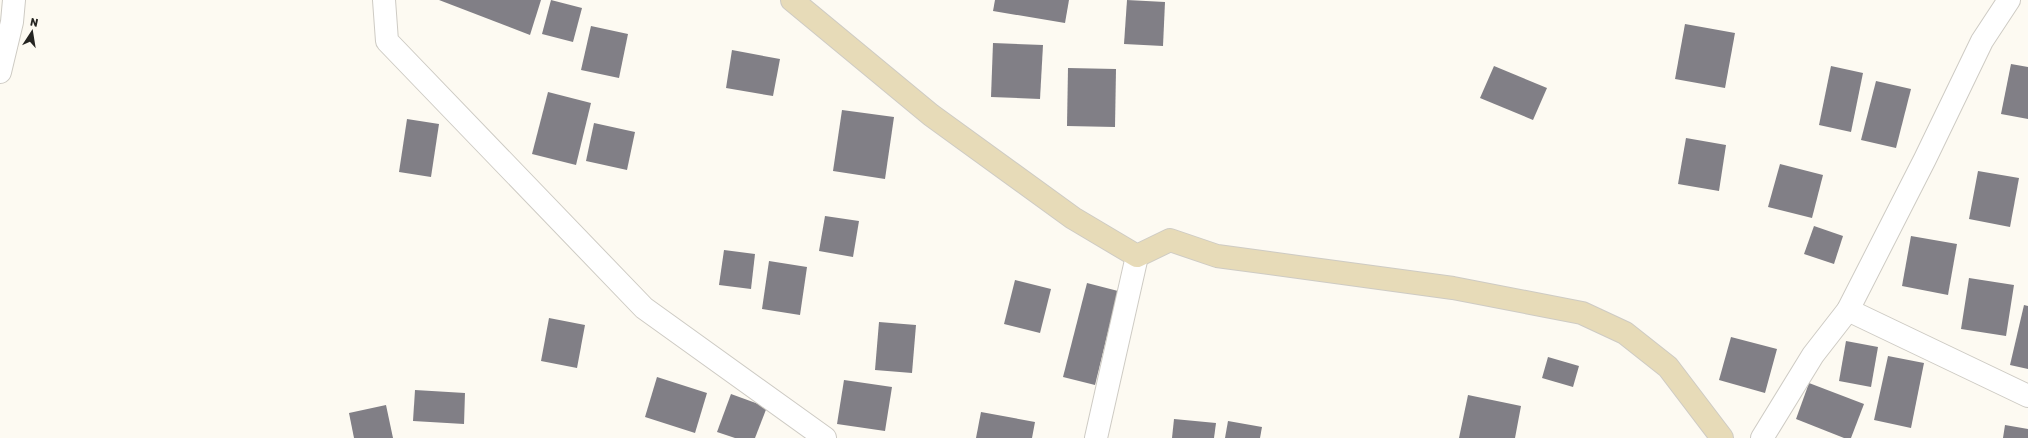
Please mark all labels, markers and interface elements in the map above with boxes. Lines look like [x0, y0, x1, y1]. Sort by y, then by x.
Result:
north arrow [12, 12, 52, 52]
text: N [29, 16, 39, 30]

